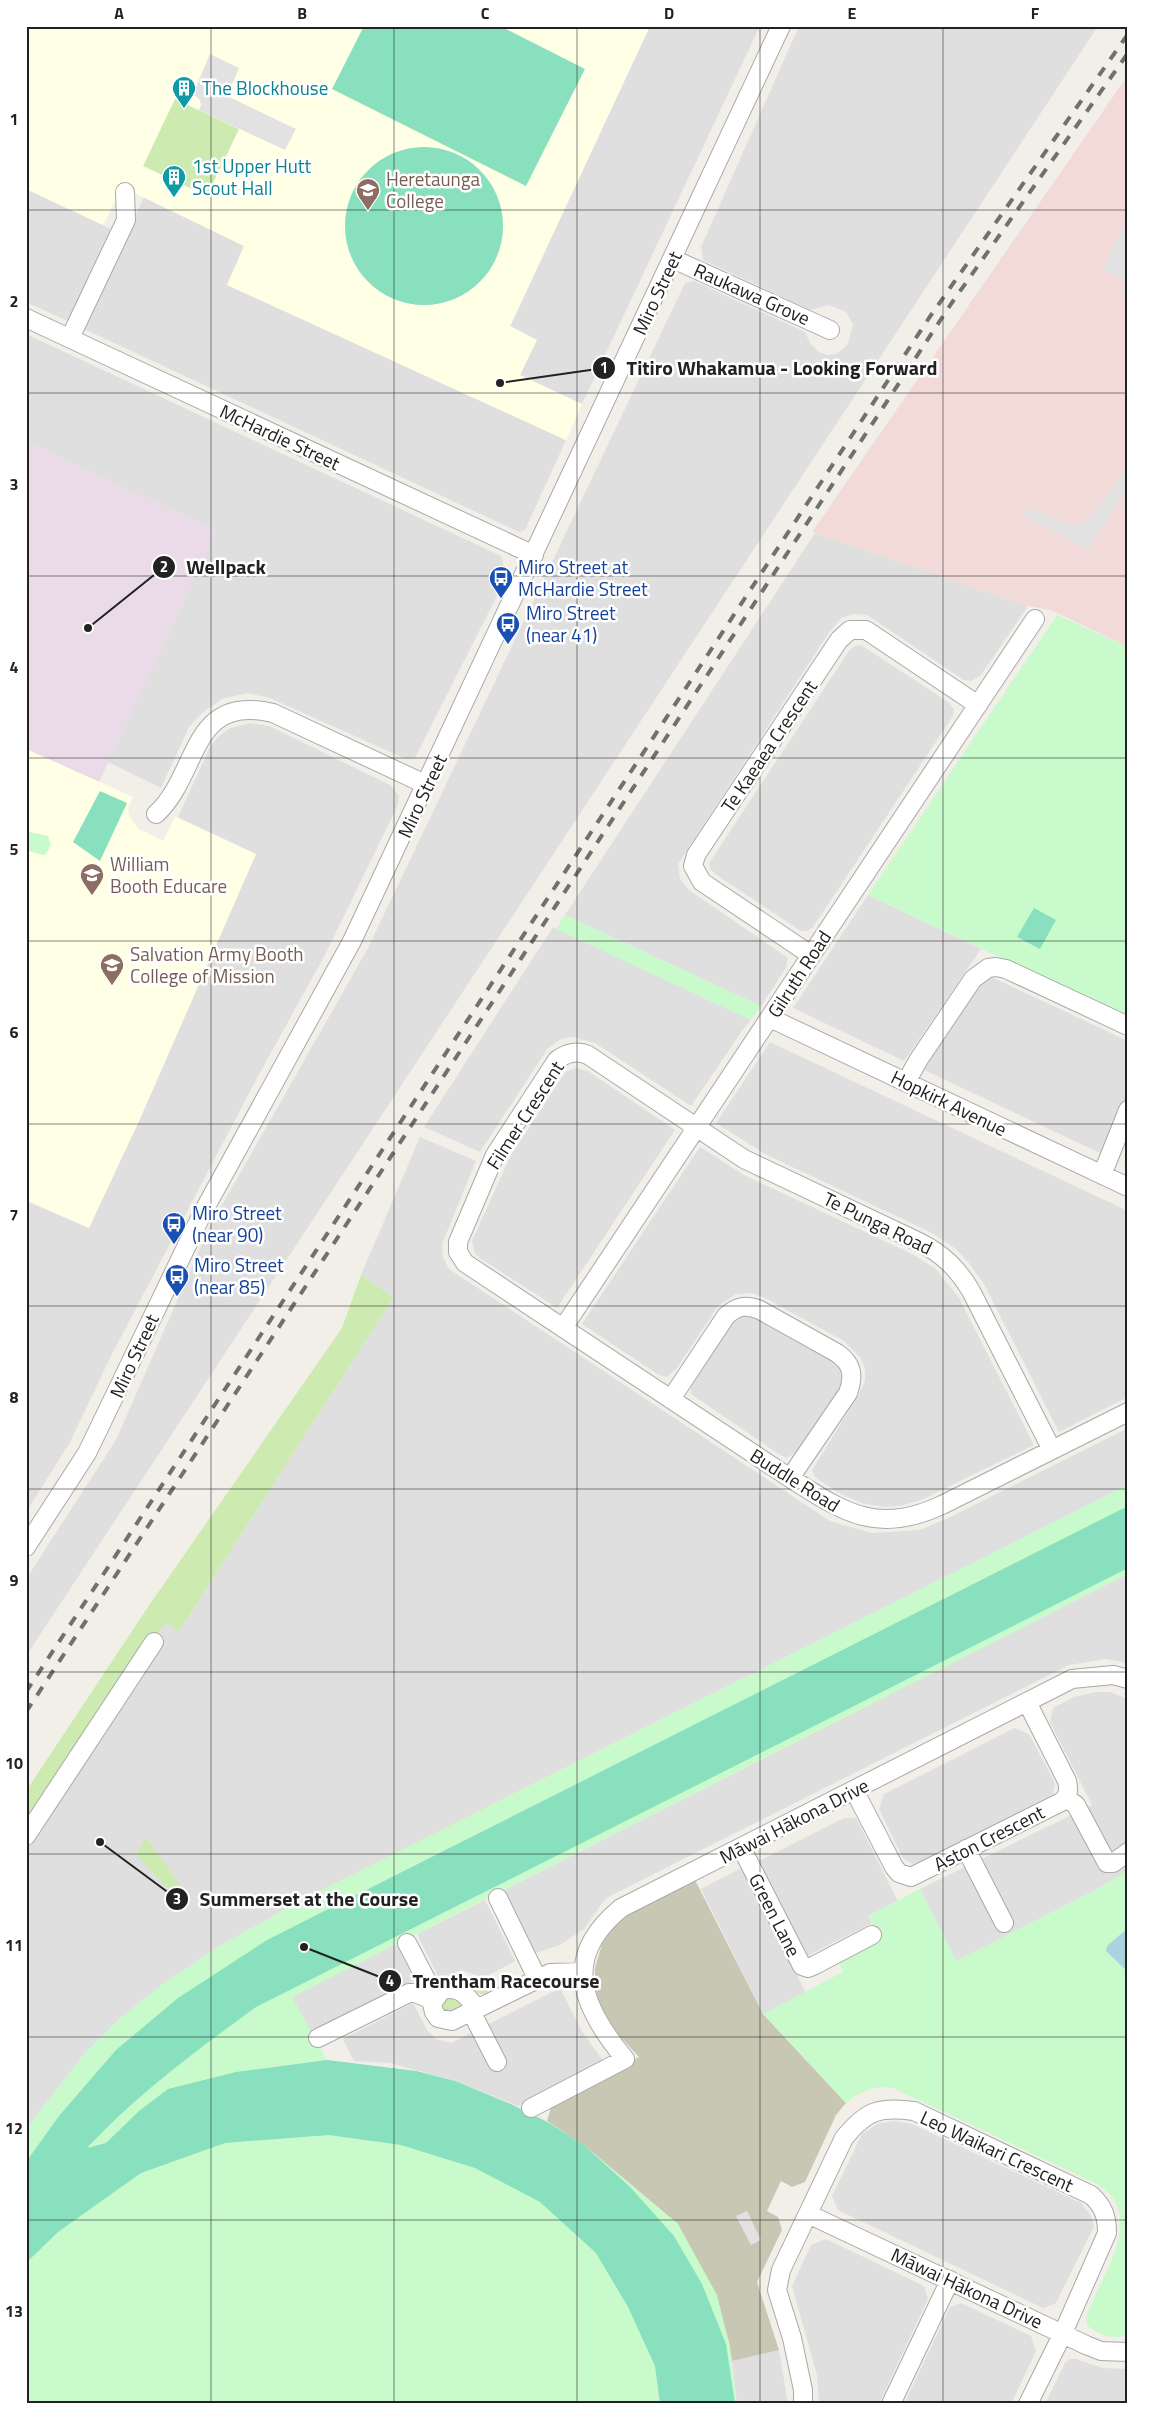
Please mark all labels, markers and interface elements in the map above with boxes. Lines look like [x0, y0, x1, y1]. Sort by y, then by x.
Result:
text: A [114, 1, 124, 25]
text: B [297, 1, 307, 25]
text: C [481, 1, 490, 25]
text: D [664, 1, 674, 25]
text: E [848, 1, 857, 25]
text: F [1031, 1, 1040, 25]
place label: The Blockhouse [202, 73, 328, 102]
building icon: The Blockhouse [171, 75, 197, 109]
text: 1 [10, 107, 18, 131]
place label: 1st Upper Hutt Scout Hall [192, 151, 312, 202]
building icon: 1st Upper Hutt Scout Hall [161, 164, 187, 198]
place label: Heretaunga College [386, 164, 480, 215]
school or university icon: Heretaunga College [355, 177, 381, 211]
street label: Miro Street [624, 246, 689, 340]
street label: Raukawa Grove [689, 255, 815, 332]
text: 2 [10, 289, 18, 313]
callout: Titiro Whakamua - Looking Forward [591, 350, 947, 385]
text: Titiro Whakamua - Looking Forward [627, 352, 937, 383]
text: 1 [600, 356, 608, 379]
street label: McHardie Street [215, 396, 345, 477]
text: 3 [10, 472, 18, 496]
callout: Wellpack [151, 550, 276, 585]
text: Wellpack [186, 551, 266, 582]
place label: Miro Street at McHardie Street [518, 552, 648, 603]
text: 2 [160, 555, 168, 578]
bus stop icon: Miro Street at McHardie Street [488, 565, 514, 599]
place label: Miro Street (near 41) [526, 598, 616, 649]
bus stop icon: Miro Street (near 41) [495, 611, 521, 645]
text: 4 [10, 655, 19, 679]
street label: Te Kaeaea Crescent [713, 673, 824, 818]
street label: Miro Street [389, 749, 454, 843]
text: 5 [10, 837, 19, 861]
place label: William Booth Educare [110, 849, 227, 900]
school or university icon: William Booth Educare [79, 862, 105, 896]
street label: Gilruth Road [759, 924, 838, 1023]
place label: Salvation Army Booth College of Mission [130, 939, 304, 990]
school or university icon: Salvation Army Booth College of Mission [99, 952, 125, 986]
text: 6 [10, 1020, 19, 1044]
street label: Filmer Crescent [479, 1054, 571, 1175]
street label: Hopkirk Avenue [887, 1062, 1012, 1143]
street label: Te Punga Road [819, 1184, 938, 1261]
place label: Miro Street (near 90) [192, 1198, 282, 1249]
text: 7 [10, 1203, 18, 1227]
bus stop icon: Miro Street (near 90) [161, 1211, 187, 1245]
place label: Miro Street (near 85) [194, 1250, 284, 1301]
bus stop icon: Miro Street (near 85) [164, 1263, 190, 1297]
street label: Miro Street [101, 1309, 166, 1403]
text: 8 [10, 1385, 19, 1409]
street label: Buddle Road [745, 1440, 846, 1519]
text: 9 [10, 1568, 19, 1592]
text: 10 [5, 1751, 23, 1775]
street label: Māwai Hākona Drive [714, 1770, 874, 1871]
street label: Aston Crescent [928, 1797, 1050, 1878]
street label: Green Lane [742, 1868, 809, 1961]
callout: Summerset at the Course [165, 1881, 428, 1916]
text: Summerset at the Course [200, 1883, 418, 1914]
text: 3 [173, 1887, 181, 1910]
text: 11 [5, 1933, 23, 1957]
callout: Trentham Racecourse [378, 1963, 610, 1998]
text: Trentham Racecourse [412, 1965, 600, 1996]
text: 4 [386, 1969, 394, 1992]
street label: Leo Waikari Crescent [916, 2102, 1079, 2199]
text: 12 [5, 2116, 23, 2140]
street label: Māwai Hākona Drive [887, 2240, 1048, 2335]
text: 13 [5, 2299, 23, 2323]

